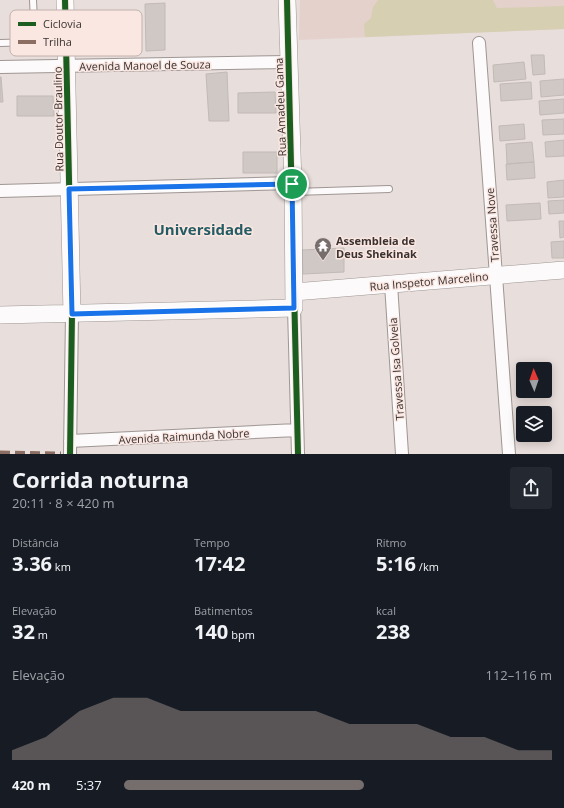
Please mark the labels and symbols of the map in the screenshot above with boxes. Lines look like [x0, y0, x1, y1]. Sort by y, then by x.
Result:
legend [10, 10, 142, 56]
text: Ciclovia [43, 16, 82, 31]
text: Trilha [43, 34, 72, 49]
street label: Avenida Manoel de Souza [79, 56, 211, 74]
street label: Rua Amadeu Gama [271, 57, 289, 157]
street label: Rua Doutor Braulino [50, 66, 66, 172]
pin [275, 167, 309, 201]
street label: Travessa Nove [482, 187, 502, 263]
district label: Universidade [154, 219, 253, 239]
place label: Assembleia de Deus Shekinak [336, 233, 417, 261]
temple icon: Assembleia de Deus Shekinak [313, 236, 333, 261]
street label: Rua Inspetor Marcelino [369, 268, 489, 294]
street label: Travessa Isa Golveia [385, 317, 407, 421]
north arrow [516, 362, 552, 398]
street label: Avenida Raimunda Nobre [118, 425, 250, 447]

